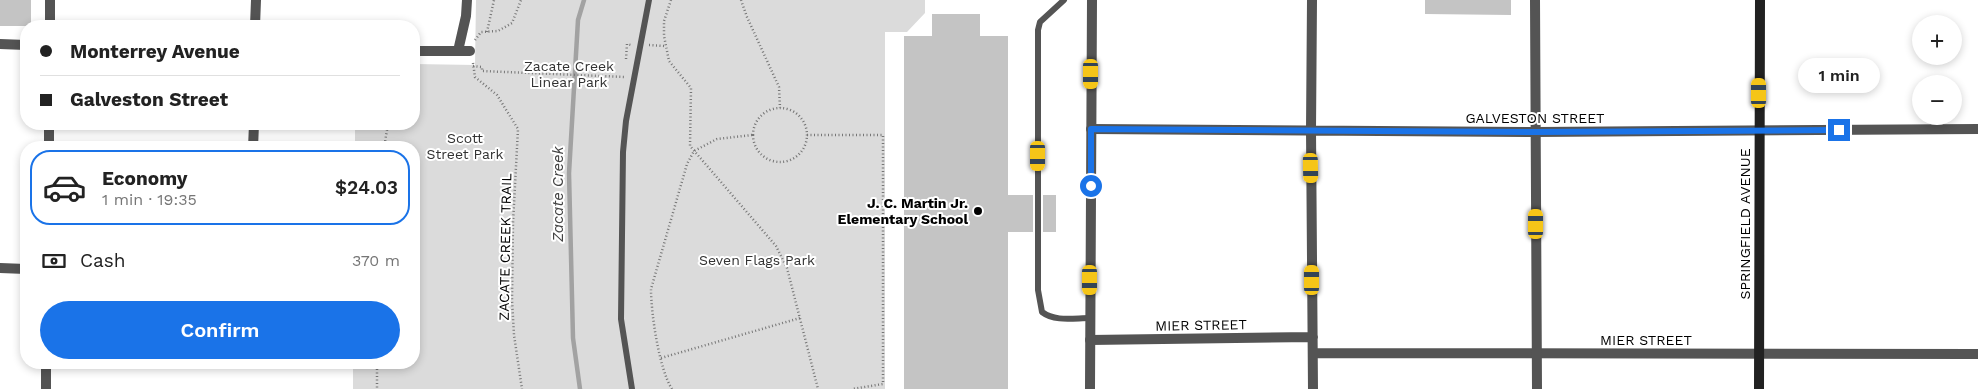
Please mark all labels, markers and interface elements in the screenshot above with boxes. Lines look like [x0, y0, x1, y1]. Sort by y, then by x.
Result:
map controls [1912, 15, 1962, 125]
button: + [1912, 15, 1962, 65]
text: Monterrey Avenue [70, 40, 240, 63]
park label: Zacate Creek Linear Park [524, 58, 614, 90]
callout: 1 min [1798, 58, 1880, 92]
car [1083, 59, 1098, 89]
text: 1 min [1818, 66, 1860, 85]
button: − [1912, 75, 1962, 125]
car [1751, 78, 1766, 108]
text: Galveston Street [70, 88, 228, 111]
street label: GALVESTON STREET [1465, 110, 1605, 126]
route end [1828, 119, 1850, 141]
park label: Scott Street Park [426, 130, 504, 162]
car [1030, 141, 1045, 171]
water label: Zacate Creek [549, 145, 567, 243]
street label: SPRINGFIELD AVENUE [1737, 148, 1753, 300]
car [1303, 153, 1318, 183]
icon: car [42, 165, 87, 210]
text: Economy [102, 167, 187, 190]
street label: ZACATE CREEK TRAIL [496, 173, 514, 321]
route start [1080, 175, 1102, 197]
text: $24.03 [335, 176, 398, 199]
text: 1 min · 19:35 [102, 190, 197, 209]
place label: J. C. Martin Jr. Elementary School [838, 195, 968, 227]
marker: J. C. Martin Jr. Elementary School [972, 205, 984, 217]
car [1528, 209, 1543, 239]
icon: cash [40, 247, 68, 275]
text: Cash [80, 249, 126, 272]
text: 370 m [352, 251, 400, 270]
park label: Seven Flags Park [699, 252, 815, 268]
car [1082, 265, 1097, 295]
car [1304, 265, 1319, 295]
button: Confirm [40, 301, 400, 359]
street label: MIER STREET [1155, 316, 1248, 334]
street label: MIER STREET [1600, 332, 1692, 348]

